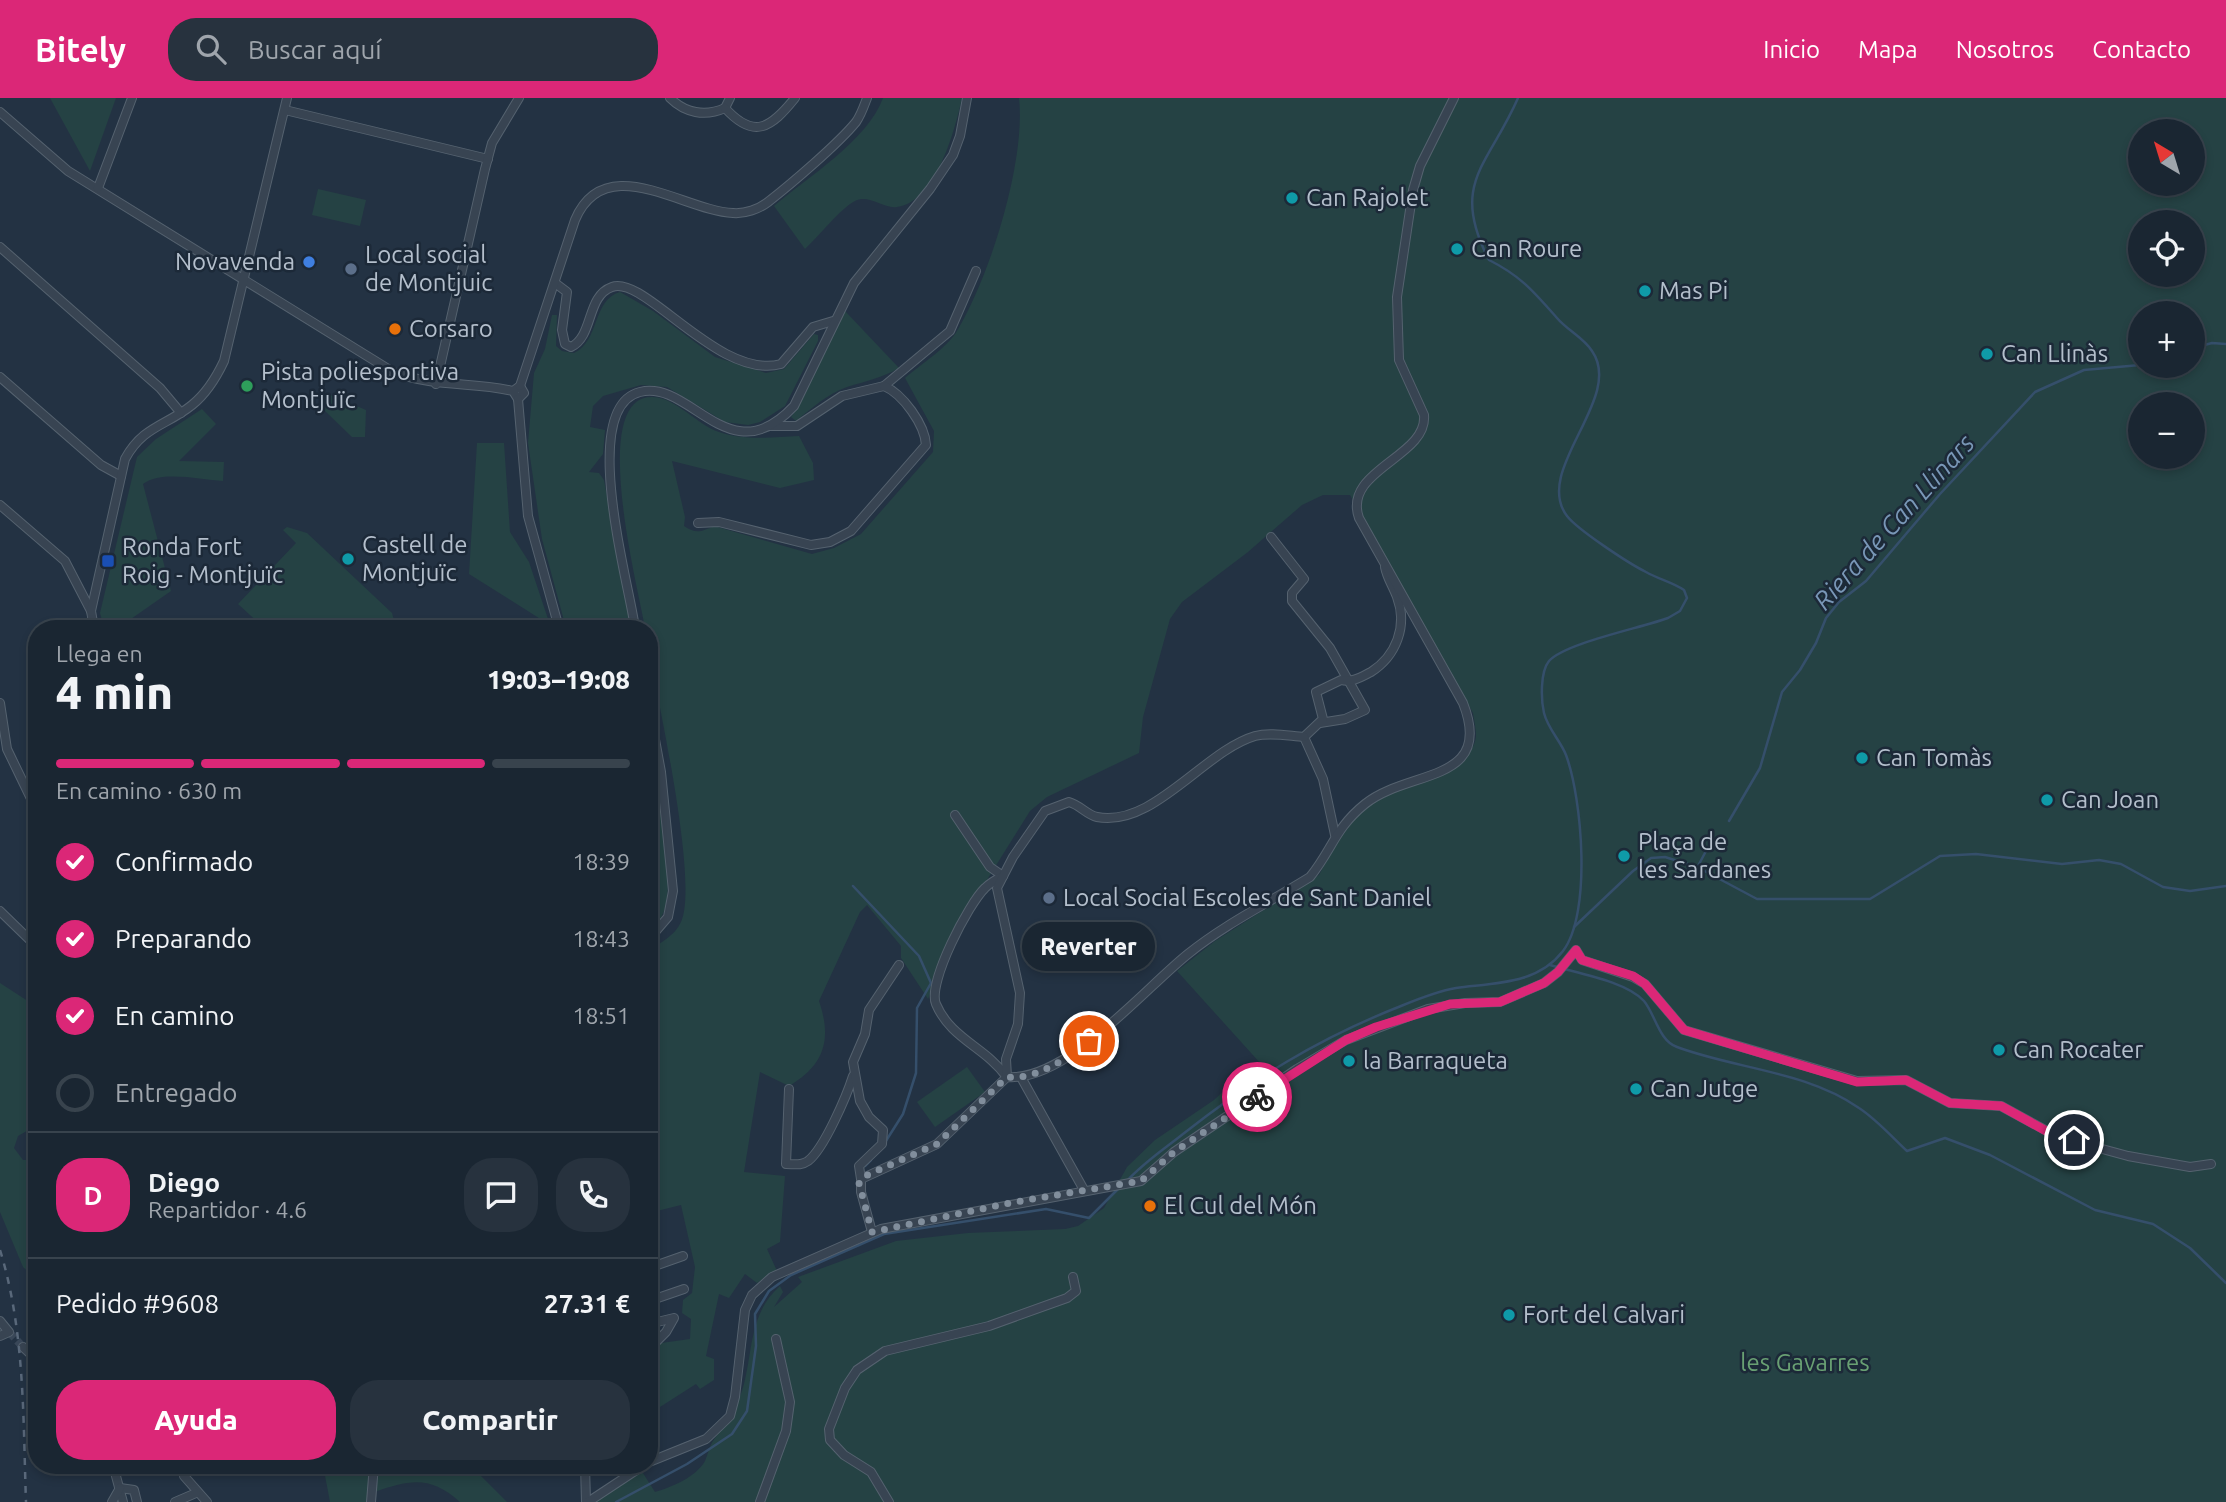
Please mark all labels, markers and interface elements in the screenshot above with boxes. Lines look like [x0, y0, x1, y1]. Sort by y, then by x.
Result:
search box [168, 18, 658, 81]
icon: search [192, 30, 230, 68]
text: Bitely [35, 31, 126, 68]
text: Buscar aquí [248, 35, 382, 64]
text: Inicio [1763, 36, 1820, 63]
text: Mapa [1858, 36, 1918, 63]
text: Nosotros [1956, 36, 2054, 63]
text: Contacto [2092, 36, 2191, 63]
north arrow [2128, 119, 2205, 196]
map controls [2128, 119, 2205, 469]
place label: Can Rajolet [1306, 184, 1429, 211]
marker: Can Rajolet [1284, 190, 1300, 206]
button: locate [2128, 210, 2205, 287]
place label: Can Roure [1471, 235, 1582, 262]
place label: Local social de Montjuic [365, 241, 492, 296]
marker: Can Roure [1449, 241, 1465, 257]
place label: Novavenda [175, 248, 295, 275]
marker: Novavenda [301, 254, 317, 270]
marker: Local social de Montjuic [343, 261, 359, 277]
place label: Mas Pi [1659, 277, 1728, 304]
marker: Mas Pi [1637, 283, 1653, 299]
button: + [2128, 301, 2205, 378]
place label: Corsaro [409, 315, 493, 342]
marker: Corsaro [387, 321, 403, 337]
place label: Can Llinàs [2001, 340, 2108, 367]
marker: Can Llinàs [1979, 346, 1995, 362]
place label: Pista poliesportiva Montjuïc [261, 358, 459, 413]
marker: Pista poliesportiva Montjuïc [239, 378, 255, 394]
button: − [2128, 392, 2205, 469]
water label: Riera de Can Llinars [1808, 428, 1980, 615]
place label: Castell de Montjuïc [362, 531, 467, 586]
place label: Ronda Fort Roig - Montjuïc [122, 533, 283, 588]
marker: Castell de Montjuïc [340, 551, 356, 567]
marker: Ronda Fort Roig - Montjuïc [100, 553, 116, 569]
text: Llega en [56, 641, 143, 666]
text: 19:03–19:08 [487, 665, 630, 694]
text: 4 min [56, 666, 173, 718]
place label: Can Tomàs [1876, 744, 1992, 771]
marker: Can Tomàs [1854, 750, 1870, 766]
text: En camino · 630 m [56, 778, 242, 803]
place label: Can Joan [2061, 786, 2159, 813]
marker: Can Joan [2039, 792, 2055, 808]
place label: Plaça de les Sardanes [1638, 828, 1771, 883]
icon: check [56, 843, 94, 881]
text: Confirmado [115, 847, 253, 876]
marker: Plaça de les Sardanes [1616, 848, 1632, 864]
text: 18:39 [572, 849, 630, 874]
place label: Local Social Escoles de Sant Daniel [1063, 884, 1431, 911]
marker: Local Social Escoles de Sant Daniel [1041, 890, 1057, 906]
icon: check [56, 920, 94, 958]
callout: Reverter [1023, 922, 1156, 971]
text: Preparando [115, 924, 252, 953]
text: 18:43 [572, 926, 630, 951]
text: Reverter [1040, 934, 1137, 959]
icon: check [56, 997, 94, 1035]
text: En camino [115, 1001, 235, 1030]
text: 18:51 [572, 1003, 630, 1028]
pin [1059, 1011, 1119, 1071]
icon: bag [1070, 1022, 1108, 1060]
place label: Can Rocater [2013, 1036, 2143, 1063]
marker: Can Rocater [1991, 1042, 2007, 1058]
place label: la Barraqueta [1363, 1047, 1508, 1074]
marker: la Barraqueta [1341, 1053, 1357, 1069]
courier [1222, 1062, 1292, 1132]
place label: Can Jutge [1650, 1075, 1758, 1102]
text: Entregado [115, 1078, 238, 1107]
icon: bike [1238, 1078, 1276, 1116]
marker: Can Jutge [1628, 1081, 1644, 1097]
pin [2044, 1110, 2104, 1170]
icon: home [2055, 1121, 2093, 1159]
button: chat [464, 1158, 538, 1232]
button: phone [556, 1158, 630, 1232]
text: Diego [148, 1168, 220, 1197]
text: D [84, 1181, 102, 1210]
place label: El Cul del Món [1164, 1192, 1317, 1219]
text: Repartidor · 4.6 [148, 1197, 307, 1222]
marker: El Cul del Món [1142, 1198, 1158, 1214]
text: Pedido #9608 [56, 1289, 219, 1318]
text: 27.31 € [544, 1289, 630, 1318]
place label: Fort del Calvari [1523, 1301, 1685, 1328]
marker: Fort del Calvari [1501, 1307, 1517, 1323]
park label: les Gavarres [1740, 1349, 1870, 1376]
button: Ayuda [56, 1380, 336, 1460]
button: Compartir [350, 1380, 630, 1460]

